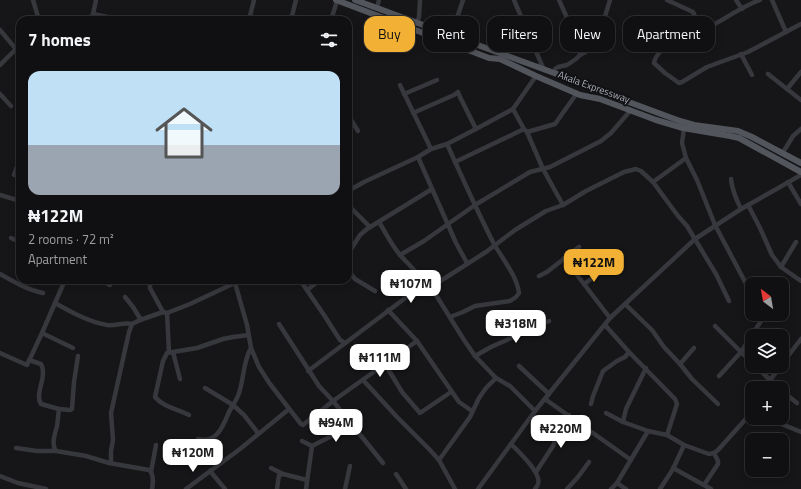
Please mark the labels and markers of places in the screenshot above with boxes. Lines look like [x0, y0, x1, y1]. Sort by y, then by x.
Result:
pin: ₦122M [566, 249, 622, 283]
pin: ₦107M [383, 270, 439, 304]
pin: ₦318M [488, 310, 544, 344]
pin: ₦111M [352, 344, 408, 378]
pin: ₦94M [312, 409, 360, 443]
pin: ₦220M [533, 415, 589, 449]
pin: ₦120M [165, 439, 221, 473]

